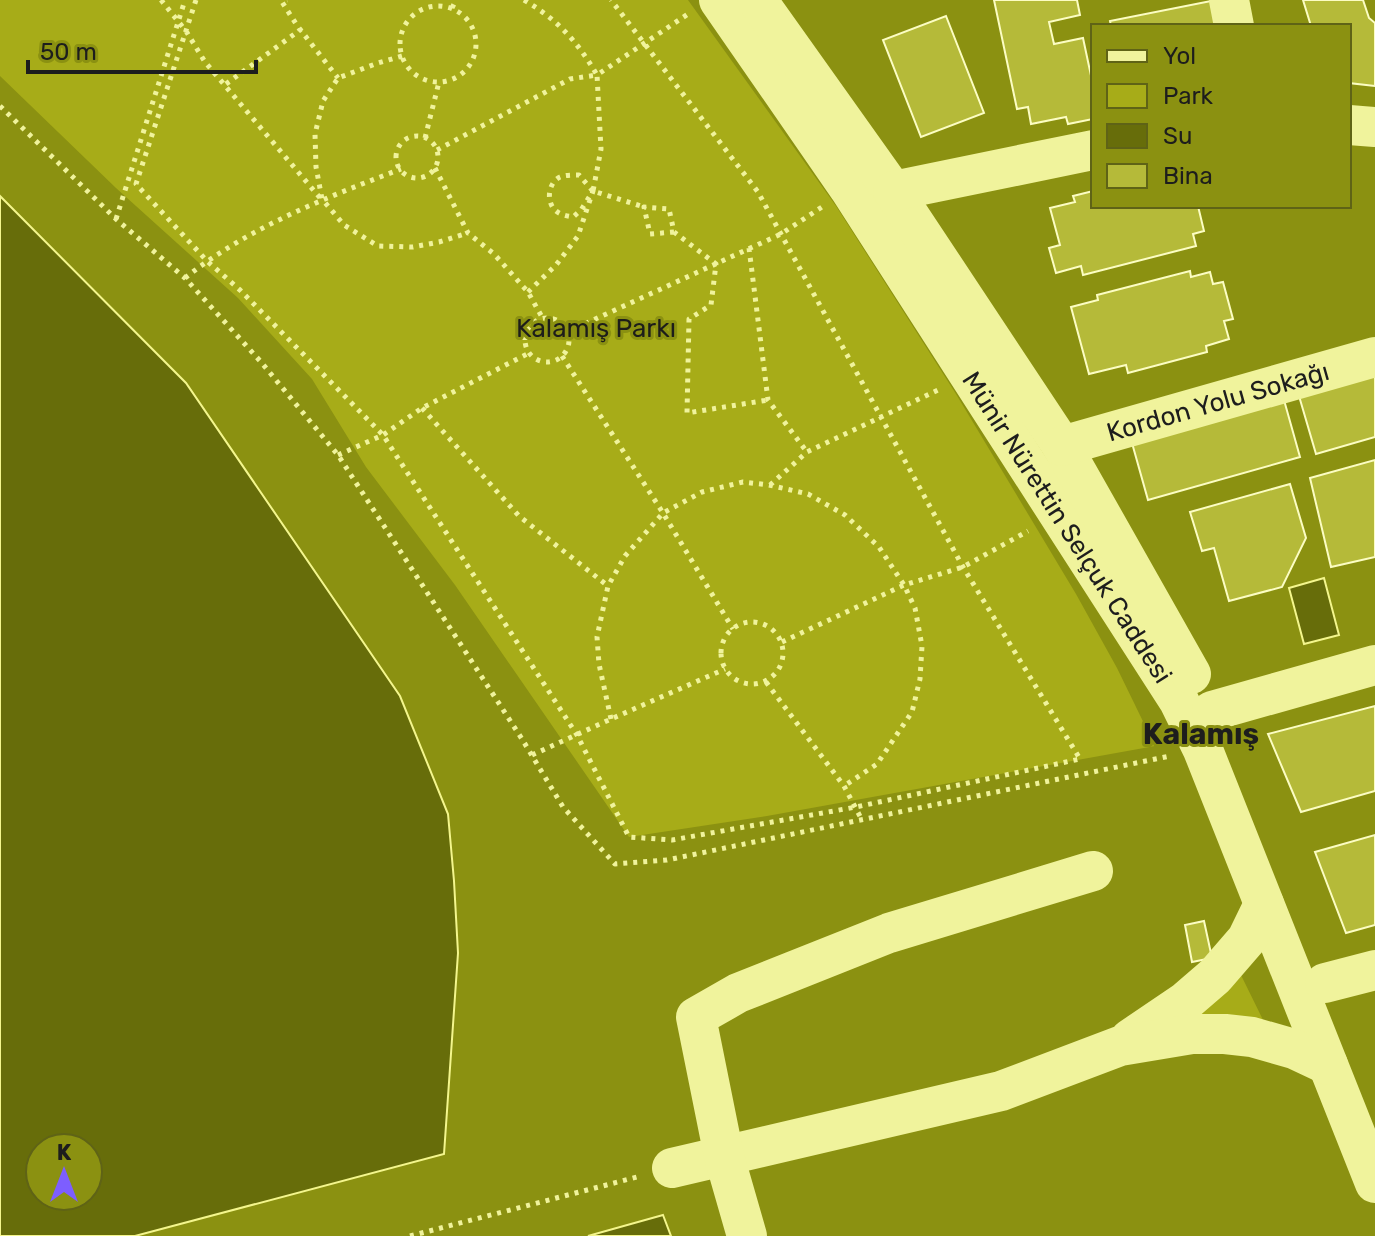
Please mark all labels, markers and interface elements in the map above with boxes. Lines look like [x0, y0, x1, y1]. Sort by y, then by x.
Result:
scale bar [28, 24, 256, 74]
legend [1091, 24, 1351, 208]
text: 50 m [40, 38, 97, 66]
text: Yol [1163, 42, 1196, 70]
text: Park [1163, 82, 1214, 110]
text: Su [1163, 122, 1192, 150]
text: Bina [1163, 162, 1213, 190]
park label: Kalamış Parkı [516, 313, 676, 344]
street label: Kordon Yolu Sokağı [1103, 356, 1333, 448]
street label: Münir Nürettin Selçuk Caddesi [955, 366, 1178, 689]
district label: Kalamış [1143, 716, 1259, 752]
north arrow [24, 1132, 104, 1212]
text: K [57, 1139, 72, 1166]

